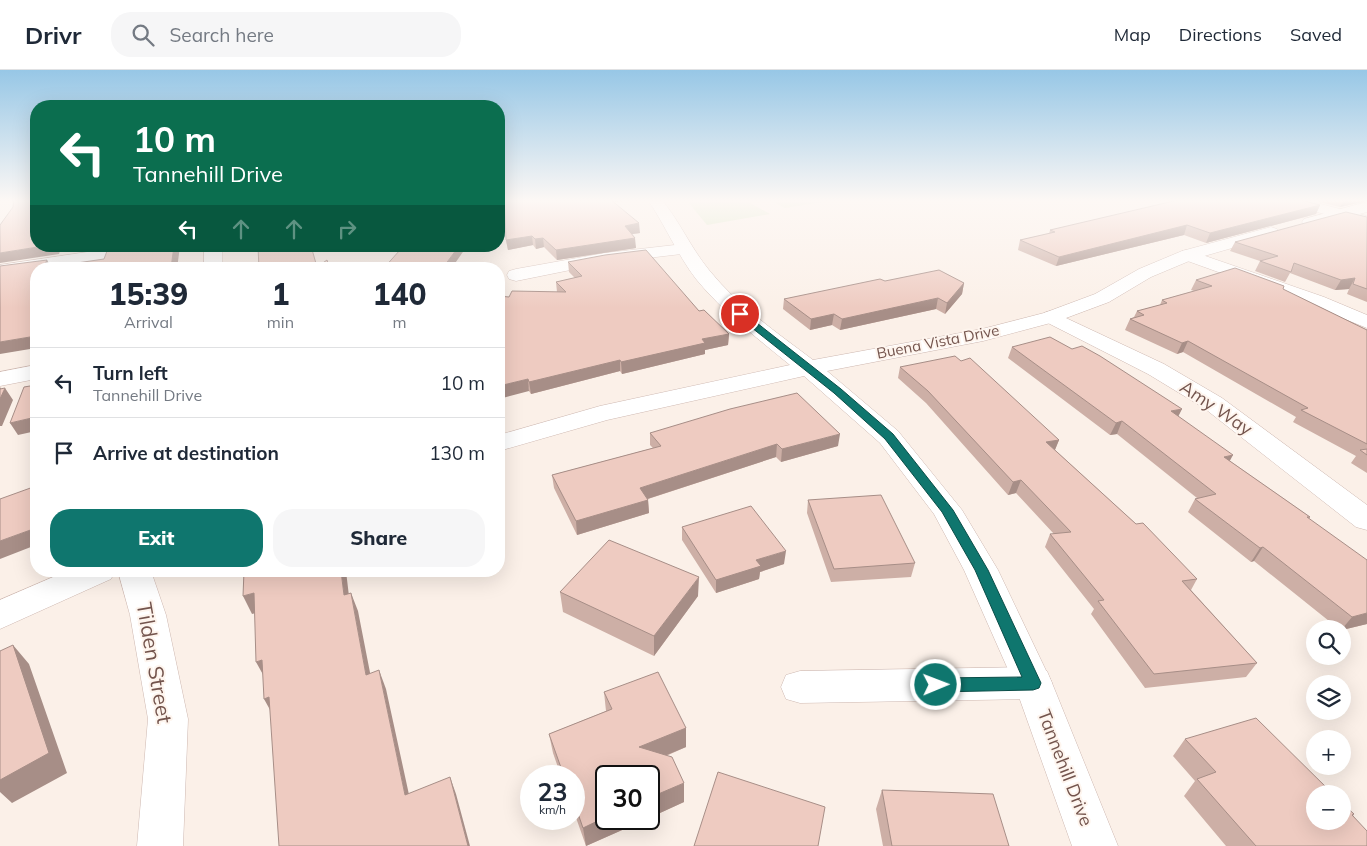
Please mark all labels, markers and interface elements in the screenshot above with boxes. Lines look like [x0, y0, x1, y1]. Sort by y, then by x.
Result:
search box [111, 12, 461, 57]
text: Drivr [25, 20, 81, 50]
icon: search [129, 21, 157, 49]
text: Search here [169, 23, 274, 47]
text: Map [1114, 23, 1151, 46]
text: Directions [1179, 23, 1262, 46]
text: Saved [1290, 23, 1342, 46]
text: 10 m [133, 117, 216, 161]
icon: left [50, 120, 115, 185]
text: Tannehill Drive [133, 160, 283, 188]
icon: left [174, 215, 202, 243]
icon: ahead [227, 215, 255, 243]
icon: ahead [280, 215, 308, 243]
icon: right [333, 215, 361, 243]
text: 15:39 [108, 275, 188, 313]
text: 1 [271, 275, 289, 313]
text: 140 [373, 275, 427, 313]
pin [719, 293, 761, 335]
icon: arrive [726, 300, 754, 328]
text: Arrival [124, 312, 173, 332]
text: min [267, 312, 294, 332]
text: m [392, 312, 407, 332]
street label: Buena Vista Drive [875, 320, 1001, 363]
text: Turn left [93, 361, 168, 385]
icon: left [50, 369, 78, 397]
text: 10 m [441, 371, 485, 395]
street label: Amy Way [1176, 375, 1257, 440]
text: Tannehill Drive [93, 385, 202, 405]
icon: arrive [50, 439, 78, 467]
text: Arrive at destination [93, 441, 279, 465]
text: 130 m [429, 441, 485, 465]
button: Exit [50, 509, 263, 567]
button: Share [273, 509, 485, 567]
street label: Tilden Street [132, 600, 178, 725]
map controls [1306, 620, 1351, 830]
button: search [1306, 620, 1351, 665]
position arrow [909, 658, 961, 710]
button: layers [1306, 675, 1351, 720]
street label: Tannehill Drive [1033, 706, 1098, 829]
button: + [1306, 730, 1351, 775]
speed limit sign: 30 [595, 765, 660, 830]
text: 23 [537, 776, 568, 807]
button: − [1306, 785, 1351, 830]
text: km/h [539, 802, 566, 817]

